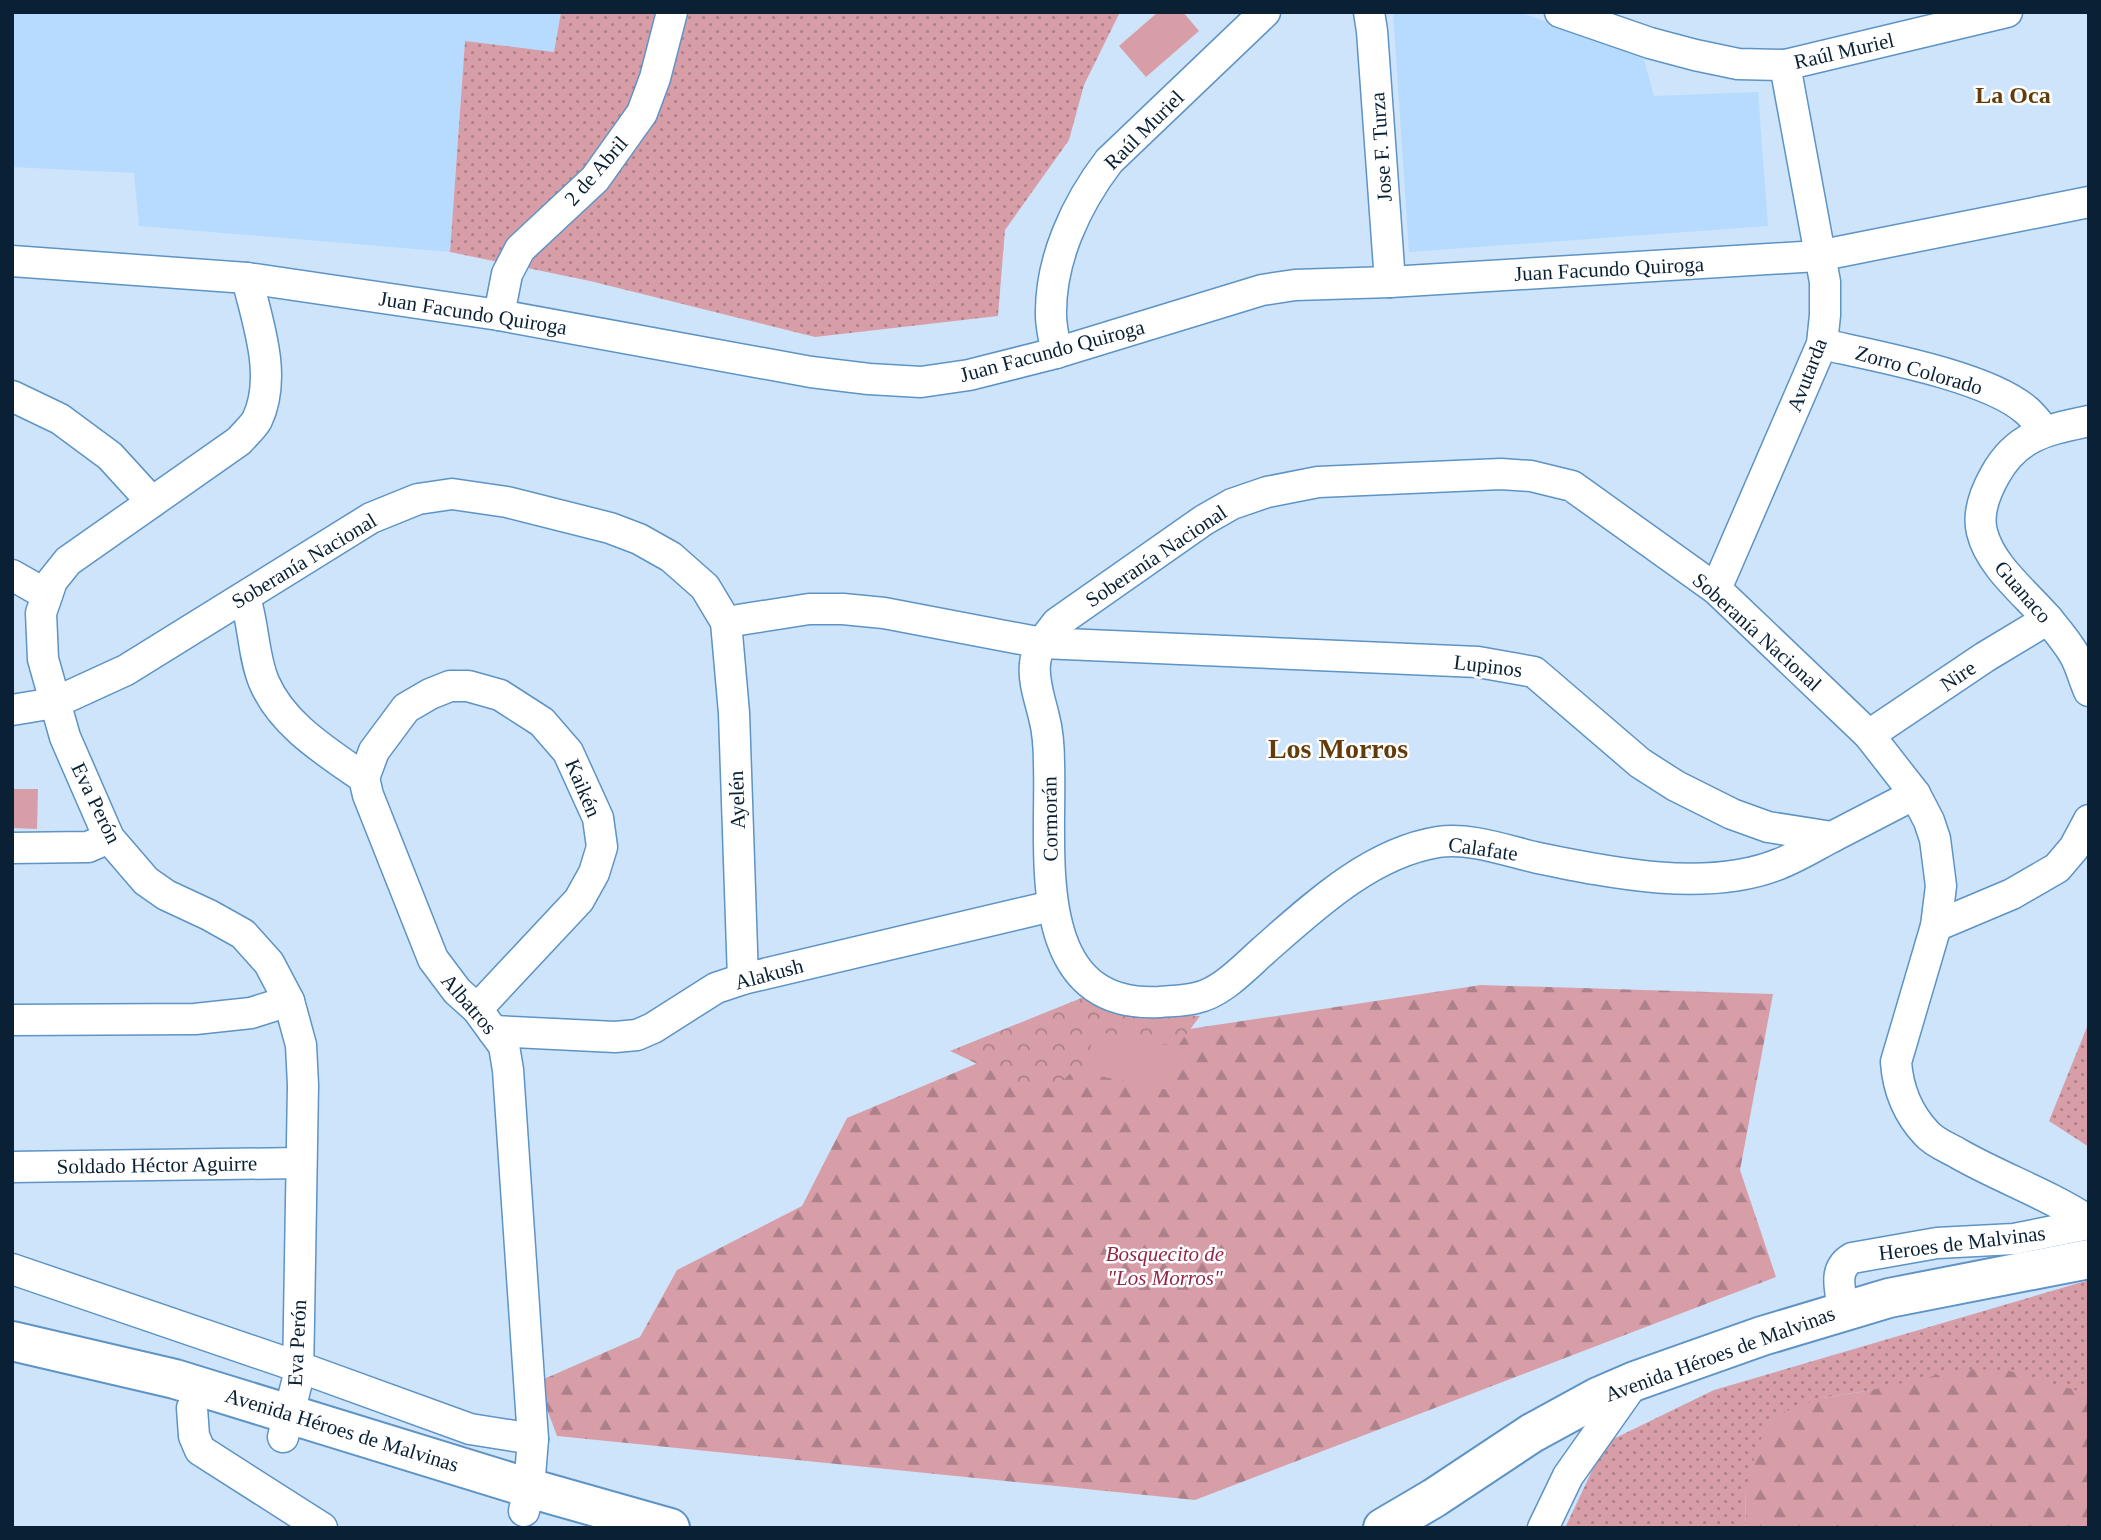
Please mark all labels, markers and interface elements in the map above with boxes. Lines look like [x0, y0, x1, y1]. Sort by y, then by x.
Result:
street label: Raúl Muriel [1792, 28, 1897, 74]
district label: La Oca [1975, 82, 2051, 108]
street label: Raúl Muriel [1099, 85, 1189, 175]
street label: Jose F. Turza [1365, 91, 1397, 203]
street label: 2 de Abril [559, 131, 633, 211]
street label: Juan Facundo Quiroga [1513, 252, 1705, 286]
street label: Juan Facundo Quiroga [377, 286, 569, 340]
street label: Juan Facundo Quiroga [957, 315, 1148, 387]
street label: Avutarda [1782, 334, 1832, 415]
street label: Zorro Colorado [1853, 340, 1985, 400]
street label: Soberanía Nacional [1081, 500, 1231, 612]
street label: Soberanía Nacional [227, 508, 381, 614]
street label: Guanaco [1989, 556, 2057, 628]
street label: Soberanía Nacional [1688, 568, 1826, 696]
street label: Lupinos [1452, 650, 1524, 682]
street label: Nire [1936, 656, 1980, 696]
district label: Los Morros [1268, 733, 1408, 764]
street label: Kaikén [560, 755, 606, 821]
street label: Eva Perón [66, 759, 126, 848]
street label: Ayelén [724, 770, 750, 830]
street label: Cormorán [1037, 776, 1063, 862]
street label: Calafate [1447, 832, 1519, 866]
street label: Alakush [732, 953, 806, 995]
street label: Albatros [436, 969, 502, 1039]
street label: Soldado Héctor Aguirre [56, 1151, 258, 1179]
street label: Heroes de Malvinas [1877, 1221, 2047, 1265]
park label: Bosquecito de "Los Morros" [1106, 1242, 1224, 1290]
street label: Eva Perón [283, 1298, 311, 1387]
street label: Avenida Héroes de Malvinas [1602, 1301, 1838, 1407]
street label: Avenida Héroes de Malvinas [222, 1383, 462, 1477]

